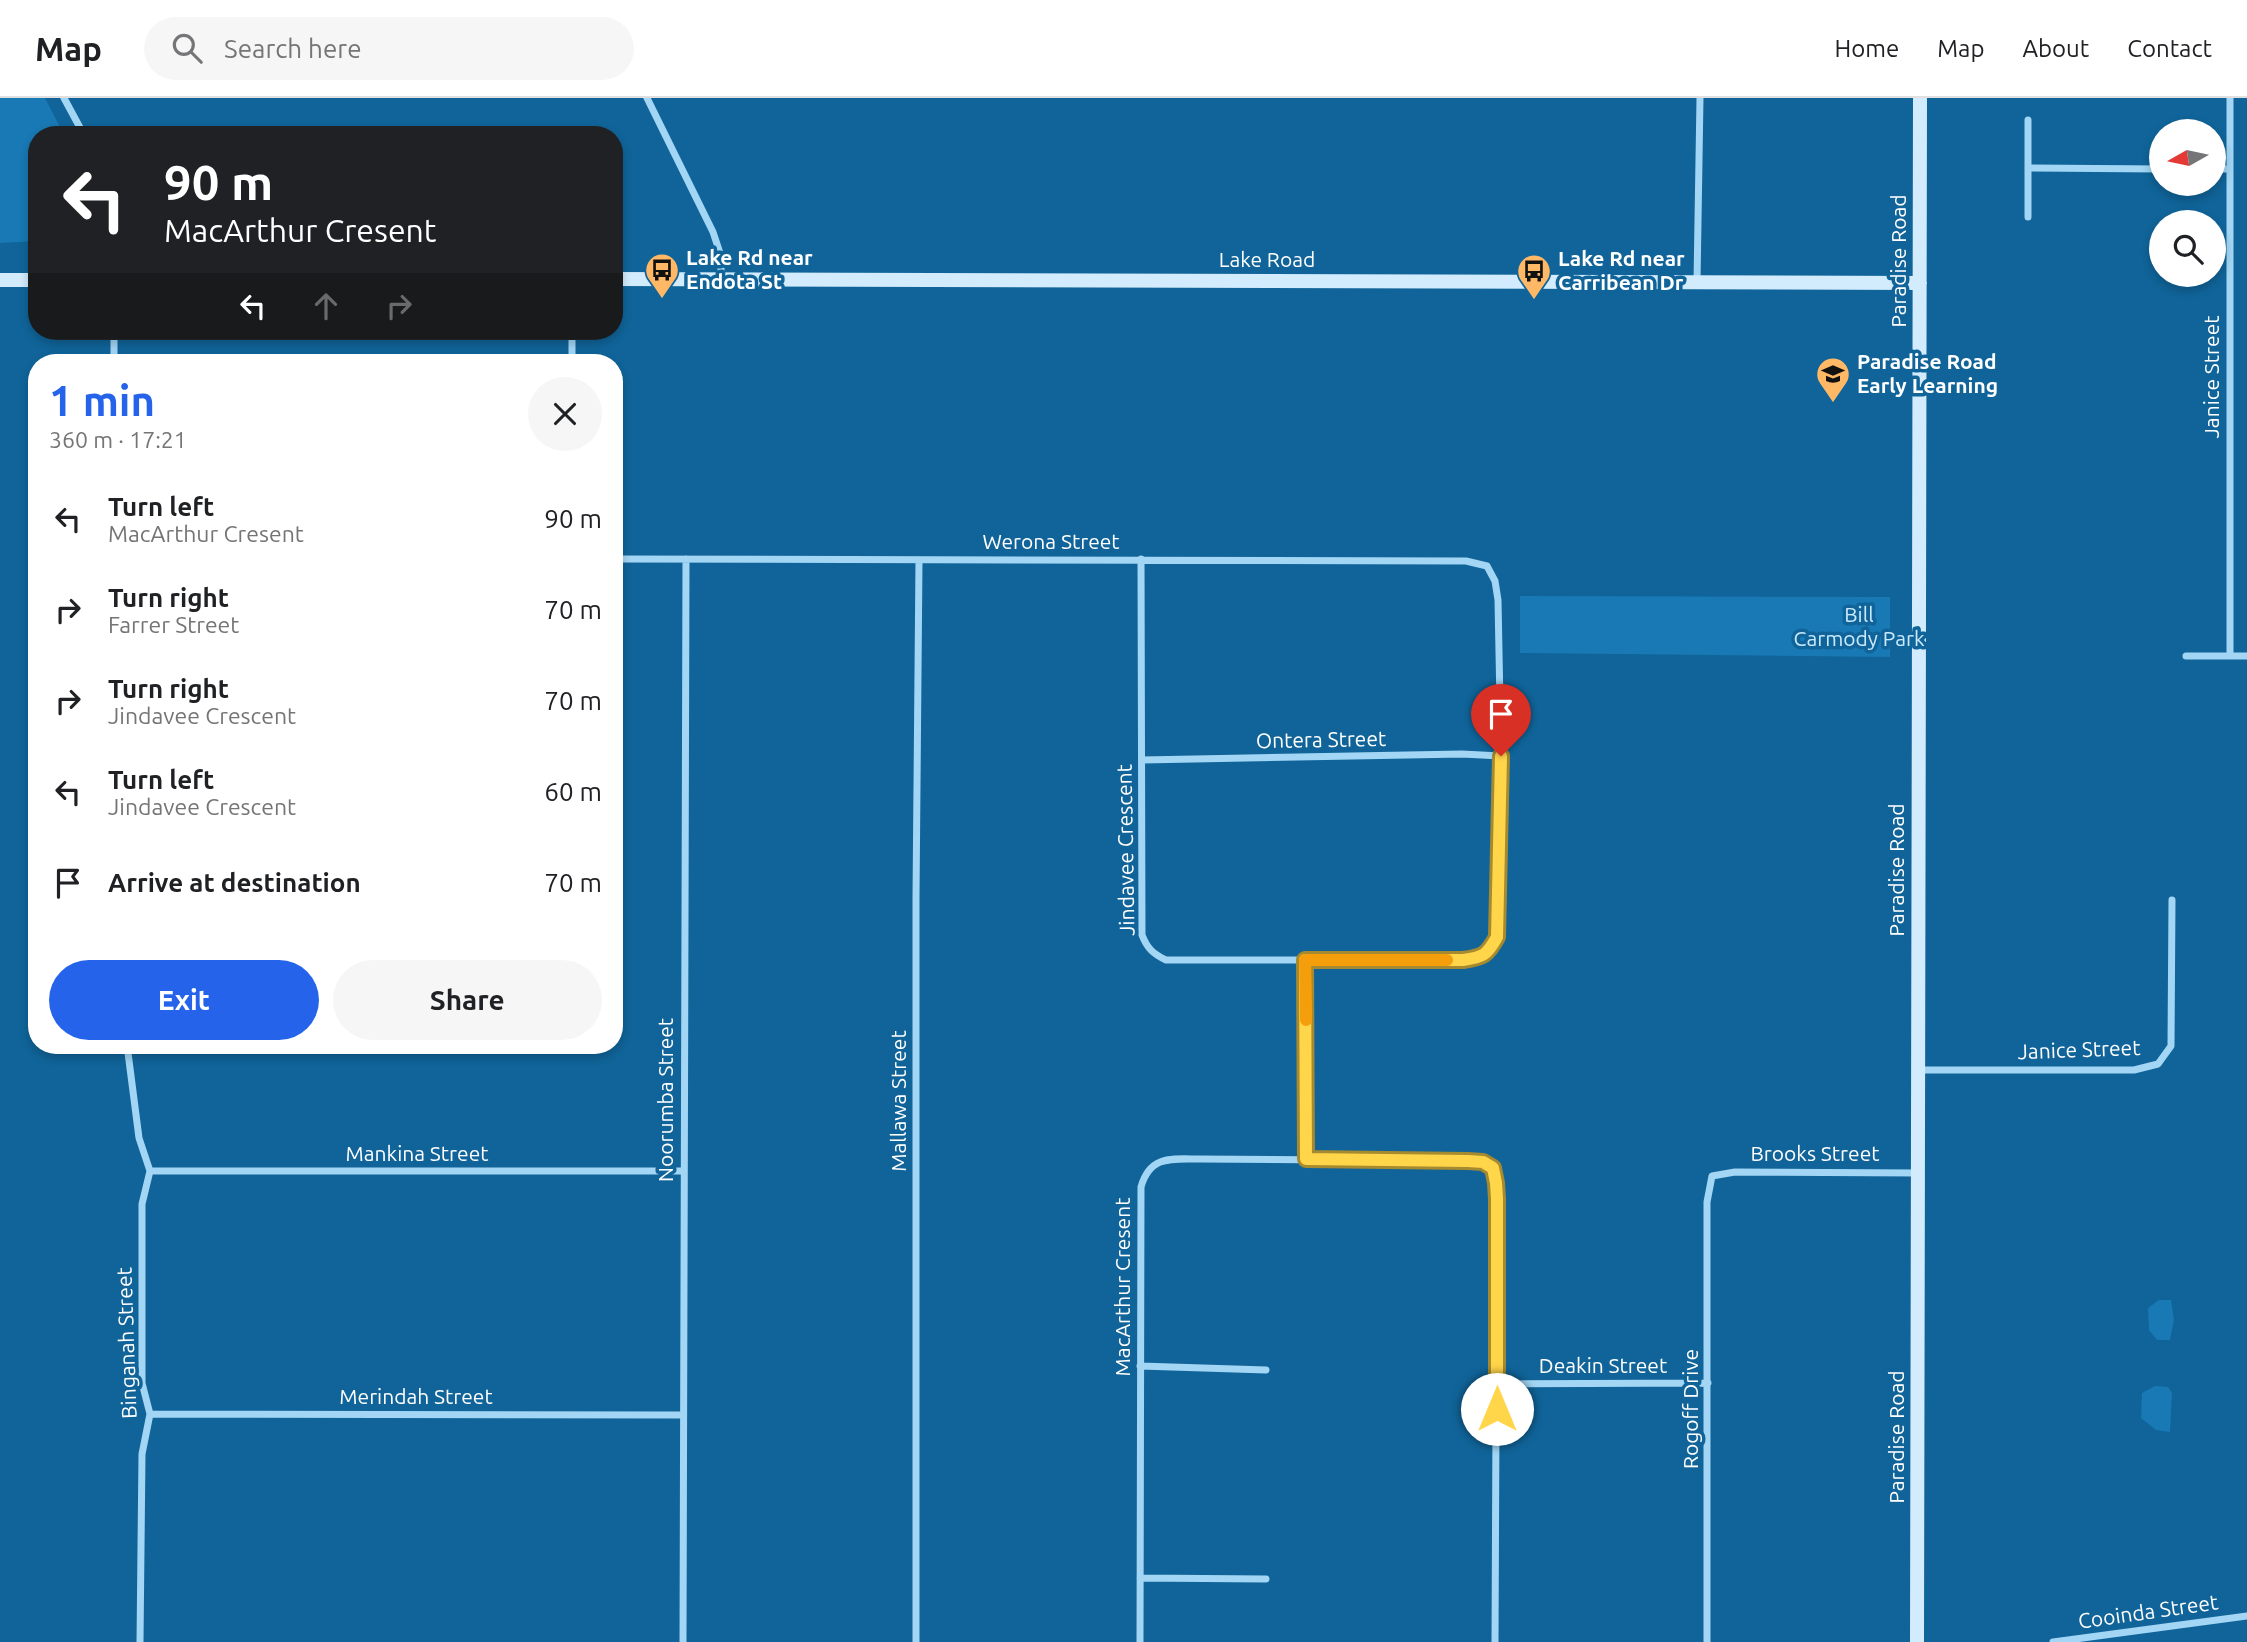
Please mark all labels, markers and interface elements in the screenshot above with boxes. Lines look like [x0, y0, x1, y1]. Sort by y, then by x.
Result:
search box [144, 17, 634, 80]
icon: search [168, 29, 206, 67]
text: Map [35, 30, 102, 67]
text: Search here [224, 34, 362, 63]
text: Home [1834, 35, 1899, 62]
text: Map [1937, 35, 1984, 62]
text: About [2022, 35, 2089, 62]
text: Contact [2127, 35, 2212, 62]
north arrow [2149, 119, 2226, 196]
map controls [2149, 119, 2226, 287]
icon: left [49, 154, 140, 245]
text: 90 m [164, 154, 273, 209]
street label: Paradise Road [1886, 194, 1910, 328]
button: search [2149, 210, 2226, 287]
text: MacArthur Cresent [164, 212, 436, 248]
place label: Lake Rd near Endota St [686, 245, 813, 293]
place label: Lake Rd near Carribean Dr [1558, 246, 1685, 294]
street label: Lake Road [1219, 247, 1315, 271]
bus stop icon: Lake Rd near Endota St [643, 251, 681, 300]
bus stop icon: Lake Rd near Carribean Dr [1515, 252, 1553, 301]
icon: left [234, 287, 272, 325]
icon: ahead [307, 287, 345, 325]
icon: right [380, 287, 418, 325]
street label: Janice Street [2199, 316, 2223, 438]
place label: Paradise Road Early Learning [1857, 349, 1998, 397]
school or university icon: Paradise Road Early Learning [1814, 355, 1852, 404]
text: 1 min [49, 377, 155, 424]
button: close [528, 377, 602, 451]
text: 360 m · 17:21 [49, 427, 187, 452]
text: Turn left [108, 492, 214, 521]
icon: left [49, 500, 87, 538]
text: 90 m [544, 504, 602, 533]
text: MacArthur Cresent [108, 521, 304, 546]
street label: Werona Street [982, 529, 1120, 553]
text: Turn right [108, 583, 229, 612]
icon: right [49, 591, 87, 629]
text: 70 m [544, 595, 602, 624]
park label: Bill Carmody Park [1794, 602, 1925, 650]
text: Farrer Street [108, 612, 239, 637]
text: Turn right [108, 674, 229, 703]
icon: right [49, 682, 87, 720]
pin [1471, 684, 1531, 756]
text: 70 m [544, 686, 602, 715]
icon: arrive [1482, 695, 1520, 733]
text: Jindavee Crescent [108, 703, 296, 728]
street label: Ontera Street [1256, 726, 1386, 752]
street label: Jindavee Crescent [1112, 764, 1138, 936]
text: Turn left [108, 765, 214, 794]
icon: left [49, 773, 87, 811]
text: 60 m [544, 777, 602, 806]
text: Jindavee Crescent [108, 794, 296, 819]
street label: Paradise Road [1884, 803, 1908, 937]
icon: arrive [49, 864, 87, 902]
text: Arrive at destination [108, 868, 361, 897]
text: 70 m [544, 868, 602, 897]
button: Exit [49, 960, 319, 1040]
button: Share [333, 960, 602, 1040]
street label: Noorumba Street [653, 1018, 677, 1182]
street label: Mallawa Street [886, 1030, 910, 1172]
street label: Janice Street [2017, 1035, 2141, 1063]
street label: Mankina Street [346, 1141, 488, 1165]
street label: Brooks Street [1750, 1141, 1880, 1165]
street label: MacArthur Cresent [1110, 1198, 1134, 1376]
street label: Binganah Street [111, 1267, 141, 1419]
street label: Rogoff Drive [1678, 1349, 1702, 1469]
street label: Deakin Street [1539, 1353, 1667, 1377]
street label: Paradise Road [1884, 1370, 1908, 1504]
position arrow [1460, 1372, 1534, 1446]
street label: Merindah Street [339, 1384, 493, 1408]
street label: Cooinda Street [2076, 1589, 2219, 1633]

